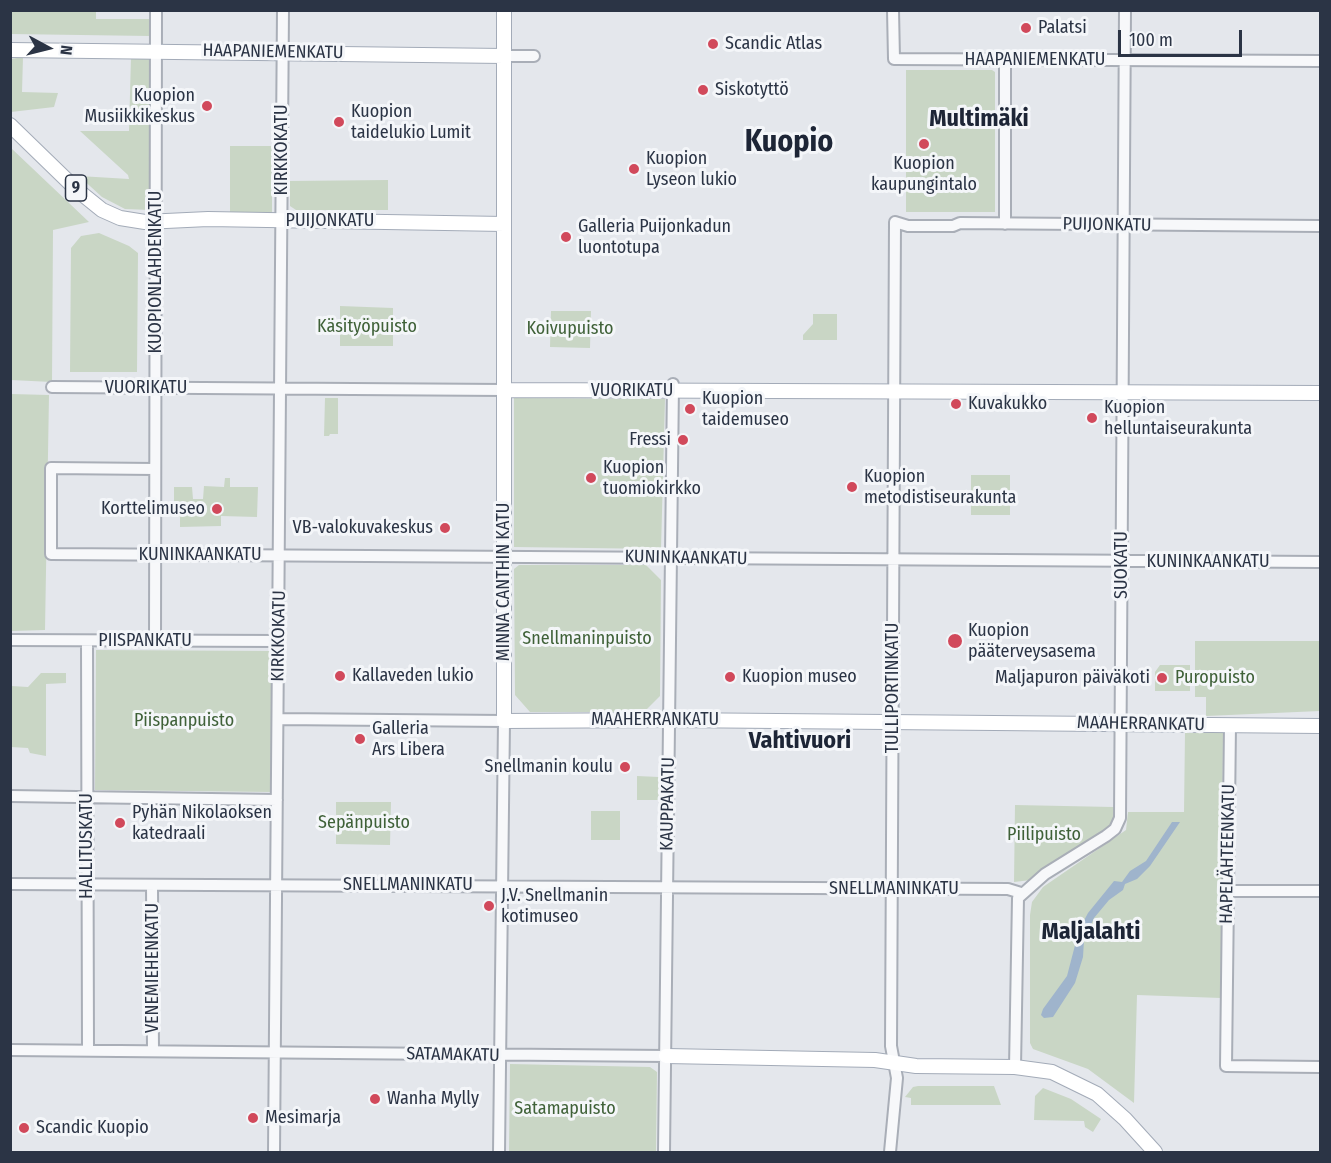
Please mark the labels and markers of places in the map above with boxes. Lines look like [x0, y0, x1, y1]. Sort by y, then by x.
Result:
place label: Palatsi [1038, 17, 1087, 39]
marker: Palatsi [1019, 21, 1033, 35]
place label: Scandic Atlas [725, 33, 822, 55]
marker: Scandic Atlas [706, 37, 720, 51]
place label: Siskotyttö [715, 79, 789, 101]
marker: Siskotyttö [696, 83, 710, 97]
place label: Kuopion Musiikkikeskus [85, 85, 195, 128]
marker: Kuopion Musiikkikeskus [200, 99, 214, 113]
place label: Kuopion taidelukio Lumit [351, 101, 471, 144]
marker: Kuopion taidelukio Lumit [332, 115, 346, 129]
marker: Kuopion kaupungintalo [917, 137, 931, 151]
place label: Kuopion Lyseon lukio [646, 148, 737, 190]
place label: Kuopion kaupungintalo [871, 153, 977, 195]
marker: Kuopion Lyseon lukio [627, 162, 641, 176]
place label: Galleria Puijonkadun luontotupa [578, 216, 731, 258]
marker: Galleria Puijonkadun luontotupa [559, 230, 573, 244]
place label: Kuopion taidemuseo [702, 388, 789, 430]
place label: Kuvakukko [968, 393, 1047, 415]
marker: Kuvakukko [949, 397, 963, 411]
place label: Kuopion helluntaiseurakunta [1104, 397, 1252, 440]
marker: Kuopion taidemuseo [683, 402, 697, 416]
marker: Kuopion helluntaiseurakunta [1085, 411, 1099, 425]
place label: Fressi [629, 429, 671, 451]
marker: Fressi [676, 433, 690, 447]
place label: Kuopion tuomiokirkko [603, 457, 701, 500]
place label: Kuopion metodistiseurakunta [864, 466, 1016, 508]
marker: Kuopion tuomiokirkko [584, 471, 598, 485]
marker: Kuopion metodistiseurakunta [845, 480, 859, 494]
place label: Korttelimuseo [101, 498, 205, 520]
marker: Korttelimuseo [210, 502, 224, 516]
place label: VB-valokuvakeskus [293, 517, 433, 539]
marker: VB-valokuvakeskus [438, 521, 452, 535]
place label: Kuopion pääterveysasema [968, 620, 1096, 662]
marker: Kuopion pääterveysasema [946, 632, 964, 650]
place label: Kallaveden lukio [352, 665, 474, 687]
place label: Kuopion museo [742, 666, 857, 688]
place label: Maljapuron päiväkoti [995, 667, 1150, 689]
marker: Kallaveden lukio [333, 669, 347, 683]
marker: Kuopion museo [723, 670, 737, 684]
marker: Maljapuron päiväkoti [1155, 671, 1169, 685]
place label: Galleria Ars Libera [372, 718, 445, 760]
marker: Galleria Ars Libera [353, 732, 367, 746]
place label: Snellmanin koulu [485, 756, 613, 778]
marker: Snellmanin koulu [618, 760, 632, 774]
place label: Pyhän Nikolaoksen katedraali [132, 802, 272, 844]
marker: Pyhän Nikolaoksen katedraali [113, 816, 127, 830]
place label: J.V. Snellmanin kotimuseo [501, 885, 608, 928]
marker: J.V. Snellmanin kotimuseo [482, 899, 496, 913]
place label: Wanha Mylly [387, 1088, 479, 1110]
marker: Wanha Mylly [368, 1092, 382, 1106]
place label: Mesimarja [265, 1107, 341, 1129]
marker: Mesimarja [246, 1111, 260, 1125]
place label: Scandic Kuopio [36, 1117, 149, 1139]
marker: Scandic Kuopio [17, 1121, 31, 1135]

